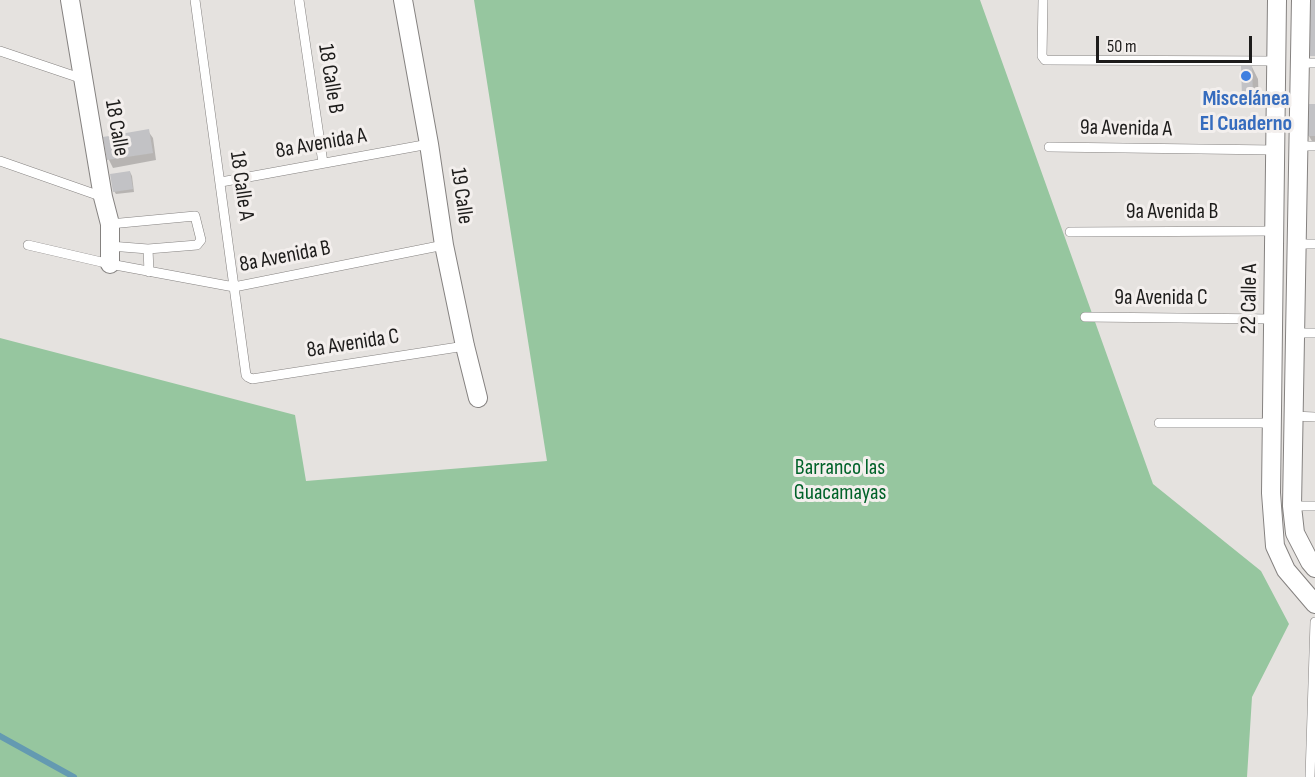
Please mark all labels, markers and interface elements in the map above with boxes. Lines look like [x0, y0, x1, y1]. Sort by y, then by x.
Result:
scale bar [1099, 24, 1255, 62]
text: 50 m [1107, 36, 1137, 57]
street label: 18 Calle B [311, 42, 349, 116]
marker: Miscelánea El Cuaderno [1239, 69, 1253, 83]
place label: Miscelánea El Cuaderno [1200, 86, 1292, 138]
street label: 18 Calle [98, 98, 134, 158]
street label: 9a Avenida A [1080, 115, 1172, 143]
street label: 8a Avenida A [273, 123, 369, 165]
street label: 18 Calle A [223, 150, 259, 222]
street label: 19 Calle [444, 166, 478, 226]
street label: 9a Avenida B [1126, 199, 1218, 225]
street label: 8a Avenida B [237, 235, 333, 279]
street label: 22 Calle A [1236, 264, 1264, 334]
street label: 9a Avenida C [1114, 285, 1208, 311]
street label: 8a Avenida C [305, 324, 401, 364]
park label: Barranco las Guacamayas [794, 455, 886, 506]

